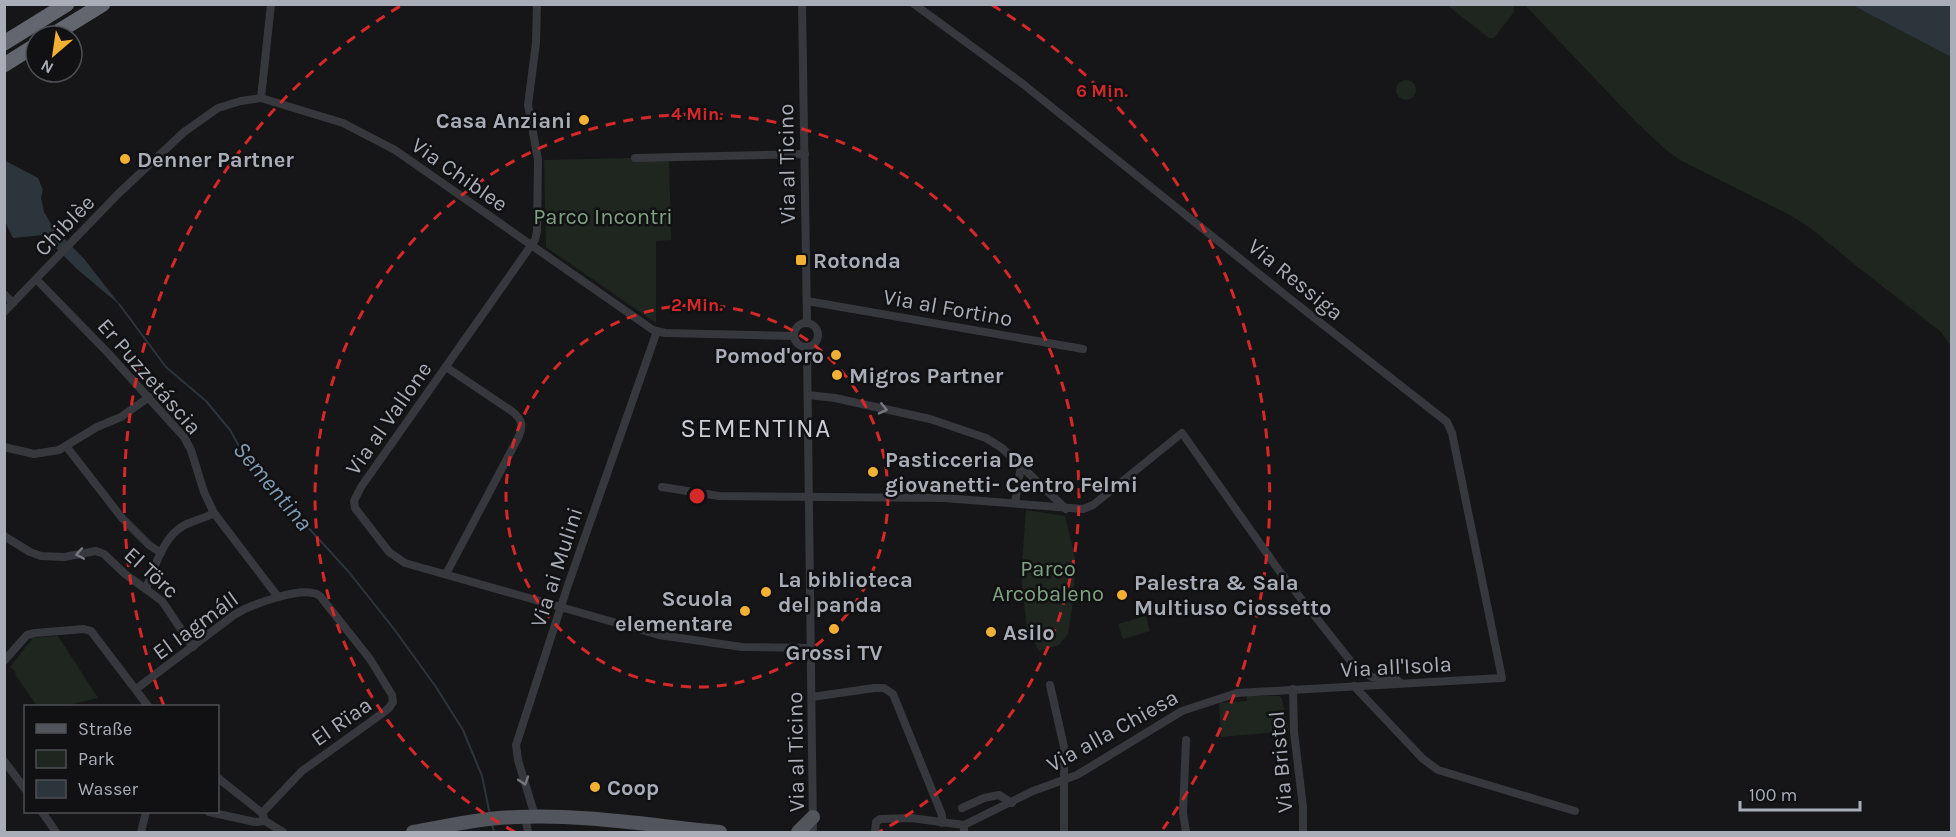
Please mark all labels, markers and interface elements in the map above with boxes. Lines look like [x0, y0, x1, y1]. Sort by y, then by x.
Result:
north arrow [24, 24, 84, 84]
text: N [37, 56, 57, 78]
text: 6 Min. [1076, 80, 1128, 102]
text: 4 Min. [671, 103, 723, 125]
street label: Via al Ticino [773, 103, 801, 224]
place label: Casa Anziani [436, 108, 572, 134]
marker: Casa Anziani [577, 113, 591, 127]
street label: Via Chiblee [406, 132, 512, 217]
place label: Denner Partner [137, 147, 294, 173]
marker: Denner Partner [118, 152, 132, 166]
street label: Chiblèe [29, 190, 100, 262]
park label: Parco Incontri [533, 204, 673, 230]
street label: Via Ressiga [1242, 233, 1348, 326]
place label: Rotonda [813, 248, 901, 274]
marker: Rotonda [794, 253, 808, 267]
street label: Via al Fortino [881, 284, 1014, 332]
text: 2 Min. [671, 294, 723, 316]
street label: Er Puzzetáscia [92, 313, 207, 440]
place label: Pomod'oro [714, 343, 824, 369]
marker: Pomod'oro [829, 348, 843, 362]
street label: Via al Vallone [340, 357, 437, 480]
place label: Migros Partner [849, 363, 1004, 389]
marker: Migros Partner [830, 368, 844, 382]
one-way arrow [878, 402, 888, 415]
district label: SEMENTINA [680, 413, 832, 444]
water label: Sementina [227, 436, 319, 536]
place label: Pasticceria De giovanetti- Centro Felmi [885, 447, 1138, 498]
marker: Pasticceria De giovanetti- Centro Felmi [866, 465, 880, 479]
centre of rings [687, 486, 707, 506]
street label: Via ai Mulini [525, 504, 589, 631]
street label: El Törc [119, 542, 184, 604]
one-way arrow [75, 547, 85, 560]
park label: Parco Arcobaleno [992, 556, 1104, 607]
place label: La biblioteca del panda [778, 567, 913, 618]
place label: Palestra & Sala Multiuso Ciossetto [1134, 570, 1331, 621]
marker: La biblioteca del panda [759, 585, 773, 599]
street label: El Iagmáll [148, 586, 243, 666]
place label: Scuola elementare [615, 586, 733, 637]
marker: Palestra & Sala Multiuso Ciossetto [1115, 588, 1129, 602]
marker: Scuola elementare [738, 604, 752, 618]
place label: Asilo [1003, 620, 1055, 646]
marker: Grossi TV [827, 622, 841, 636]
marker: Asilo [984, 625, 998, 639]
place label: Grossi TV [786, 640, 882, 666]
street label: Via all'Isola [1340, 651, 1453, 683]
street label: Via alla Chiesa [1042, 684, 1183, 778]
street label: Via al Ticino [782, 691, 810, 812]
street label: El Rïaa [306, 692, 377, 752]
legend [24, 705, 219, 813]
street label: Via Bristol [1264, 710, 1298, 814]
text: Straße [78, 718, 132, 740]
text: Park [78, 748, 115, 770]
scale bar [1740, 774, 1860, 812]
one-way arrow [517, 775, 530, 786]
place label: Coop [607, 775, 659, 801]
text: Wasser [78, 778, 139, 800]
marker: Coop [588, 780, 602, 794]
text: 100 m [1749, 784, 1797, 806]

